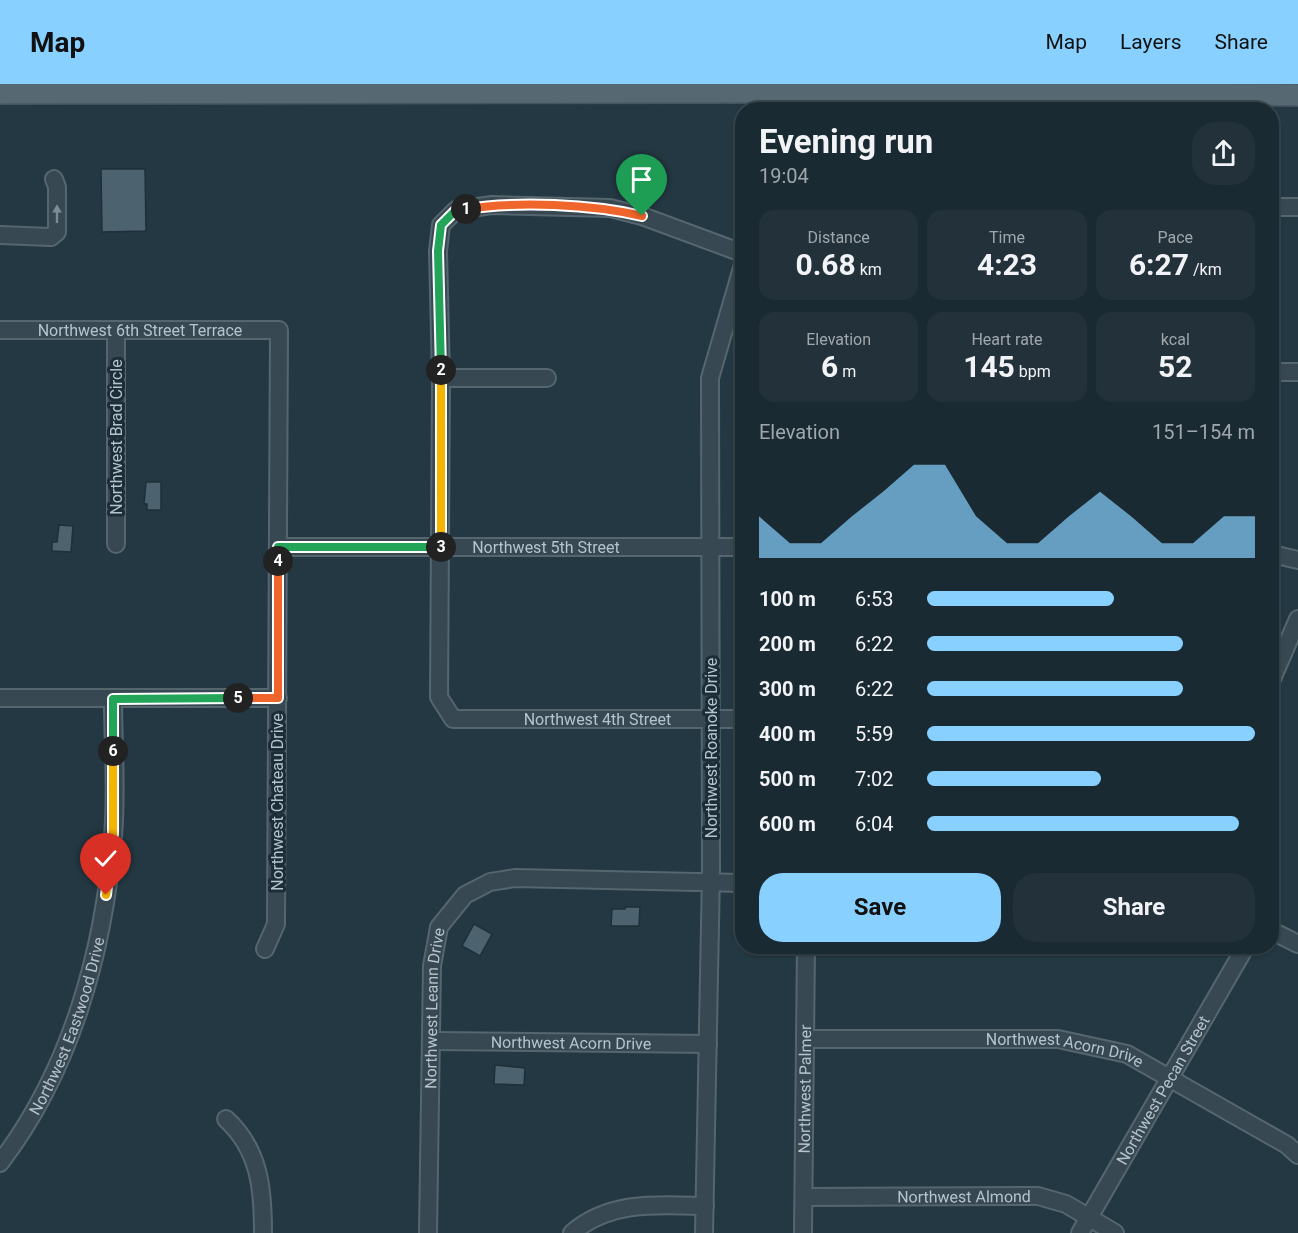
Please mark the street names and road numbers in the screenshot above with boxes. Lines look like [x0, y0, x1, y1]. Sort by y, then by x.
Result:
street label: Northwest 6th Street Terrace [38, 321, 242, 340]
street label: Northwest Brad Circle [107, 359, 126, 515]
street label: Northwest 5th Street [472, 538, 620, 557]
street label: Northwest Roanoke Drive [702, 658, 721, 838]
street label: Northwest 4th Street [524, 710, 671, 729]
street label: Northwest Chateau Drive [268, 713, 287, 891]
street label: Northwest Leann Drive [421, 926, 449, 1089]
street label: Northwest Eastwood Drive [25, 935, 108, 1118]
street label: Northwest Pecan Street [1113, 1013, 1214, 1168]
street label: Northwest Palmer [795, 1024, 815, 1154]
street label: Northwest Acorn Drive [986, 1030, 1147, 1071]
street label: Northwest Acorn Drive [491, 1033, 651, 1053]
street label: Northwest Almond [897, 1187, 1031, 1207]

